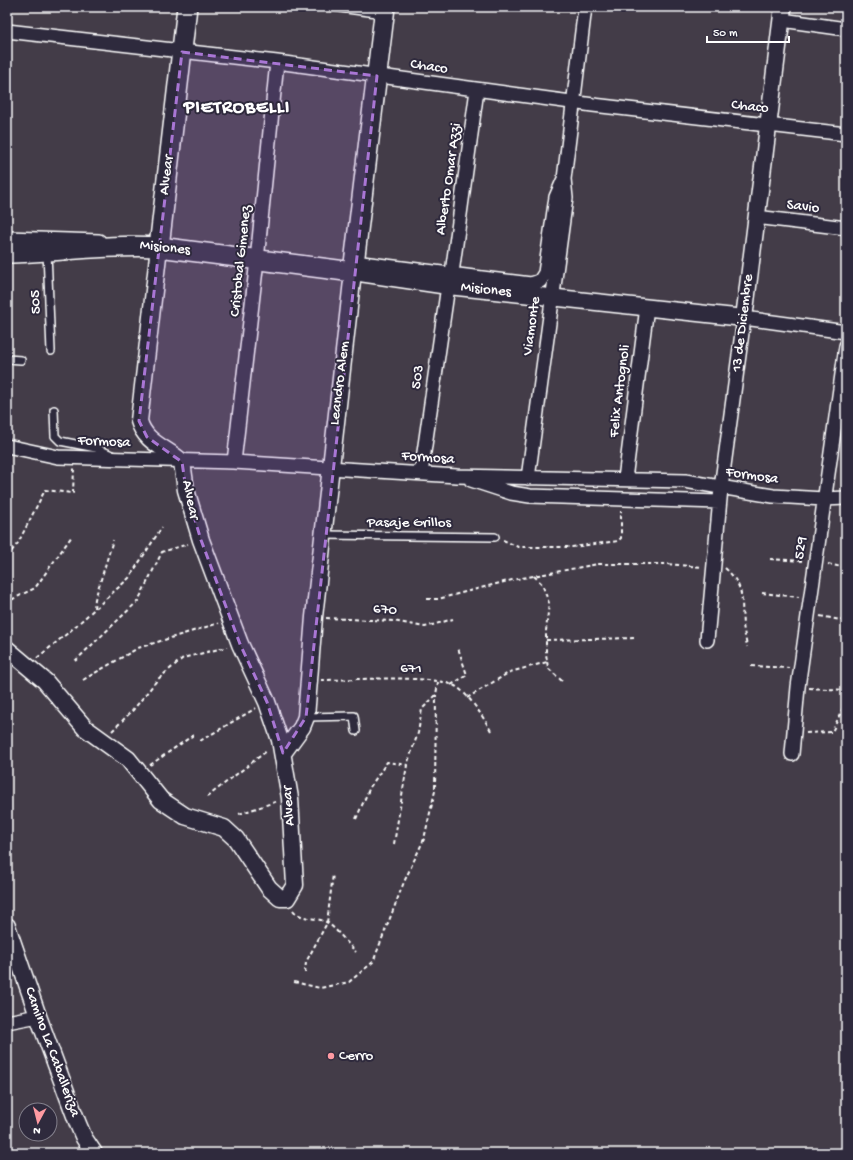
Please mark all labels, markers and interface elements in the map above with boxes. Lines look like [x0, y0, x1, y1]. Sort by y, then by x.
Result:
scale bar [707, 18, 789, 44]
text: 50 m [713, 27, 738, 41]
street label: Chaco [409, 55, 449, 79]
street label: Chaco [730, 96, 770, 118]
district label: PIETROBELLI [183, 97, 290, 120]
street label: Alberto Omar Azzi [432, 122, 466, 236]
street label: Alvear [156, 152, 179, 196]
street label: Savio [786, 196, 821, 218]
street label: Cristobal Gimenez [226, 204, 256, 318]
street label: Misiones [139, 236, 192, 260]
street label: 13 de Diciembre [728, 273, 758, 374]
street label: Misiones [460, 278, 513, 302]
street label: 505 [27, 289, 45, 314]
street label: Viamonte [519, 295, 545, 358]
street label: Leandro Alem [326, 340, 354, 426]
street label: Felix Antognoli [605, 344, 635, 439]
street label: 503 [407, 364, 429, 390]
street label: Formosa [76, 432, 131, 452]
street label: Formosa [400, 447, 456, 469]
street label: Formosa [723, 463, 780, 489]
street label: Alvear [177, 478, 203, 523]
street label: Pasaje Grillos [366, 514, 451, 532]
street label: 529 [791, 535, 812, 561]
street label: 670 [372, 600, 398, 620]
street label: 671 [400, 660, 422, 678]
street label: Alvear [279, 784, 299, 827]
street label: Camino La Caballeriza [20, 985, 84, 1120]
place label: Cerro [339, 1047, 373, 1065]
marker: Cerro [326, 1051, 336, 1061]
north arrow [18, 1102, 58, 1142]
text: N [33, 1124, 41, 1136]

